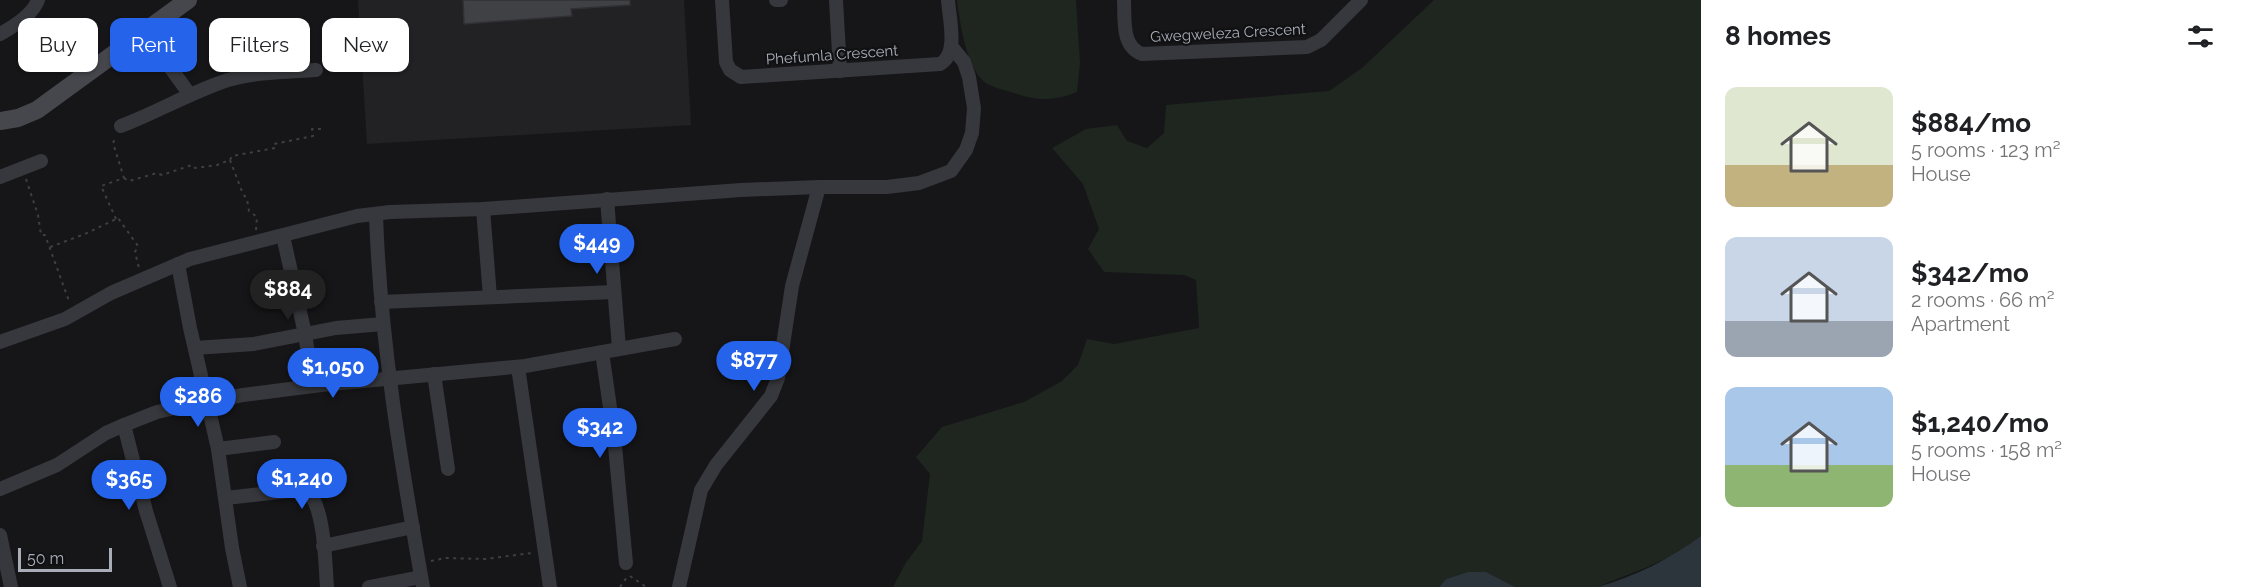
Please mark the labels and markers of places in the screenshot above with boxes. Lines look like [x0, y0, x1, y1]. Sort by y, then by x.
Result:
pin: $449 [561, 224, 633, 275]
pin: $884 [252, 270, 324, 321]
pin: $877 [718, 341, 790, 392]
pin: $1,050 [284, 348, 382, 399]
pin: $286 [162, 377, 234, 428]
pin: $342 [564, 408, 636, 459]
pin: $1,240 [253, 459, 351, 510]
pin: $365 [93, 460, 165, 511]

